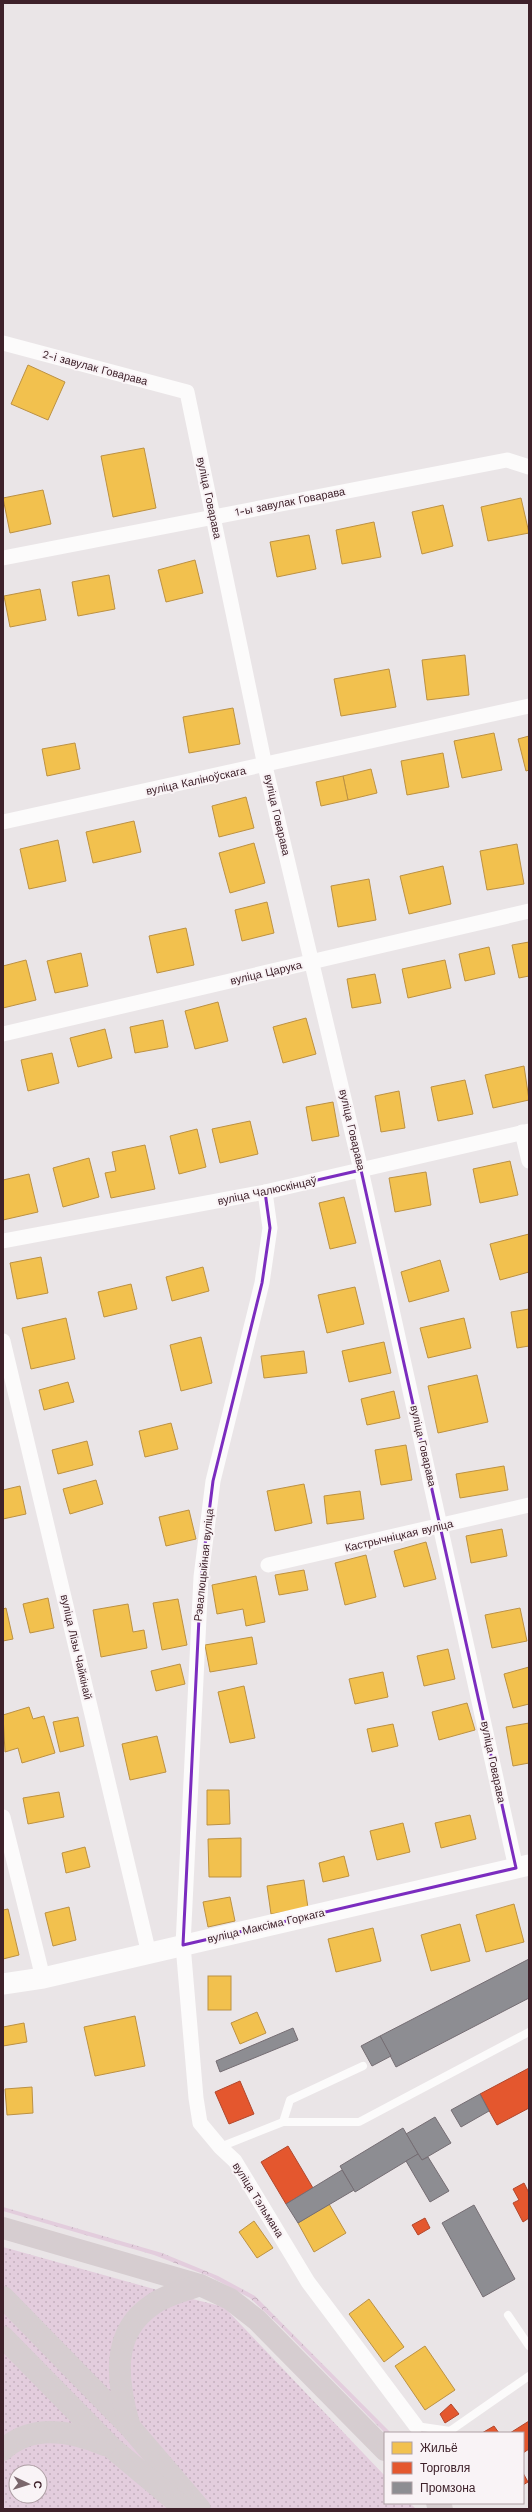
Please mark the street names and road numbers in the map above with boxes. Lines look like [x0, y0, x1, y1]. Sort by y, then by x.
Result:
street label: 2-і завулак Говарава [41, 348, 150, 389]
street label: вуліца Говарава [194, 456, 224, 541]
street label: 1-ы завулак Говарава [234, 485, 347, 519]
street label: вуліца Каліноўскага [145, 764, 248, 798]
street label: вуліца Говарава [261, 773, 293, 858]
street label: вуліца Царука [229, 958, 304, 988]
street label: вуліца Говарава [336, 1088, 368, 1173]
street label: вуліца Чалюскінцаў [216, 1174, 318, 1208]
street label: вуліца Говарава [407, 1404, 439, 1489]
street label: Рэвалюцыйная вуліца [192, 1507, 216, 1622]
street label: Кастрычніцкая вуліца [344, 1517, 455, 1555]
street label: вуліца Лізы Чайкінай [58, 1593, 94, 1701]
street label: вуліца Говарава [478, 1720, 508, 1805]
street label: вуліца Максіма Горкага [206, 1906, 327, 1946]
street label: вуліца Тэльмана [230, 2160, 287, 2241]

